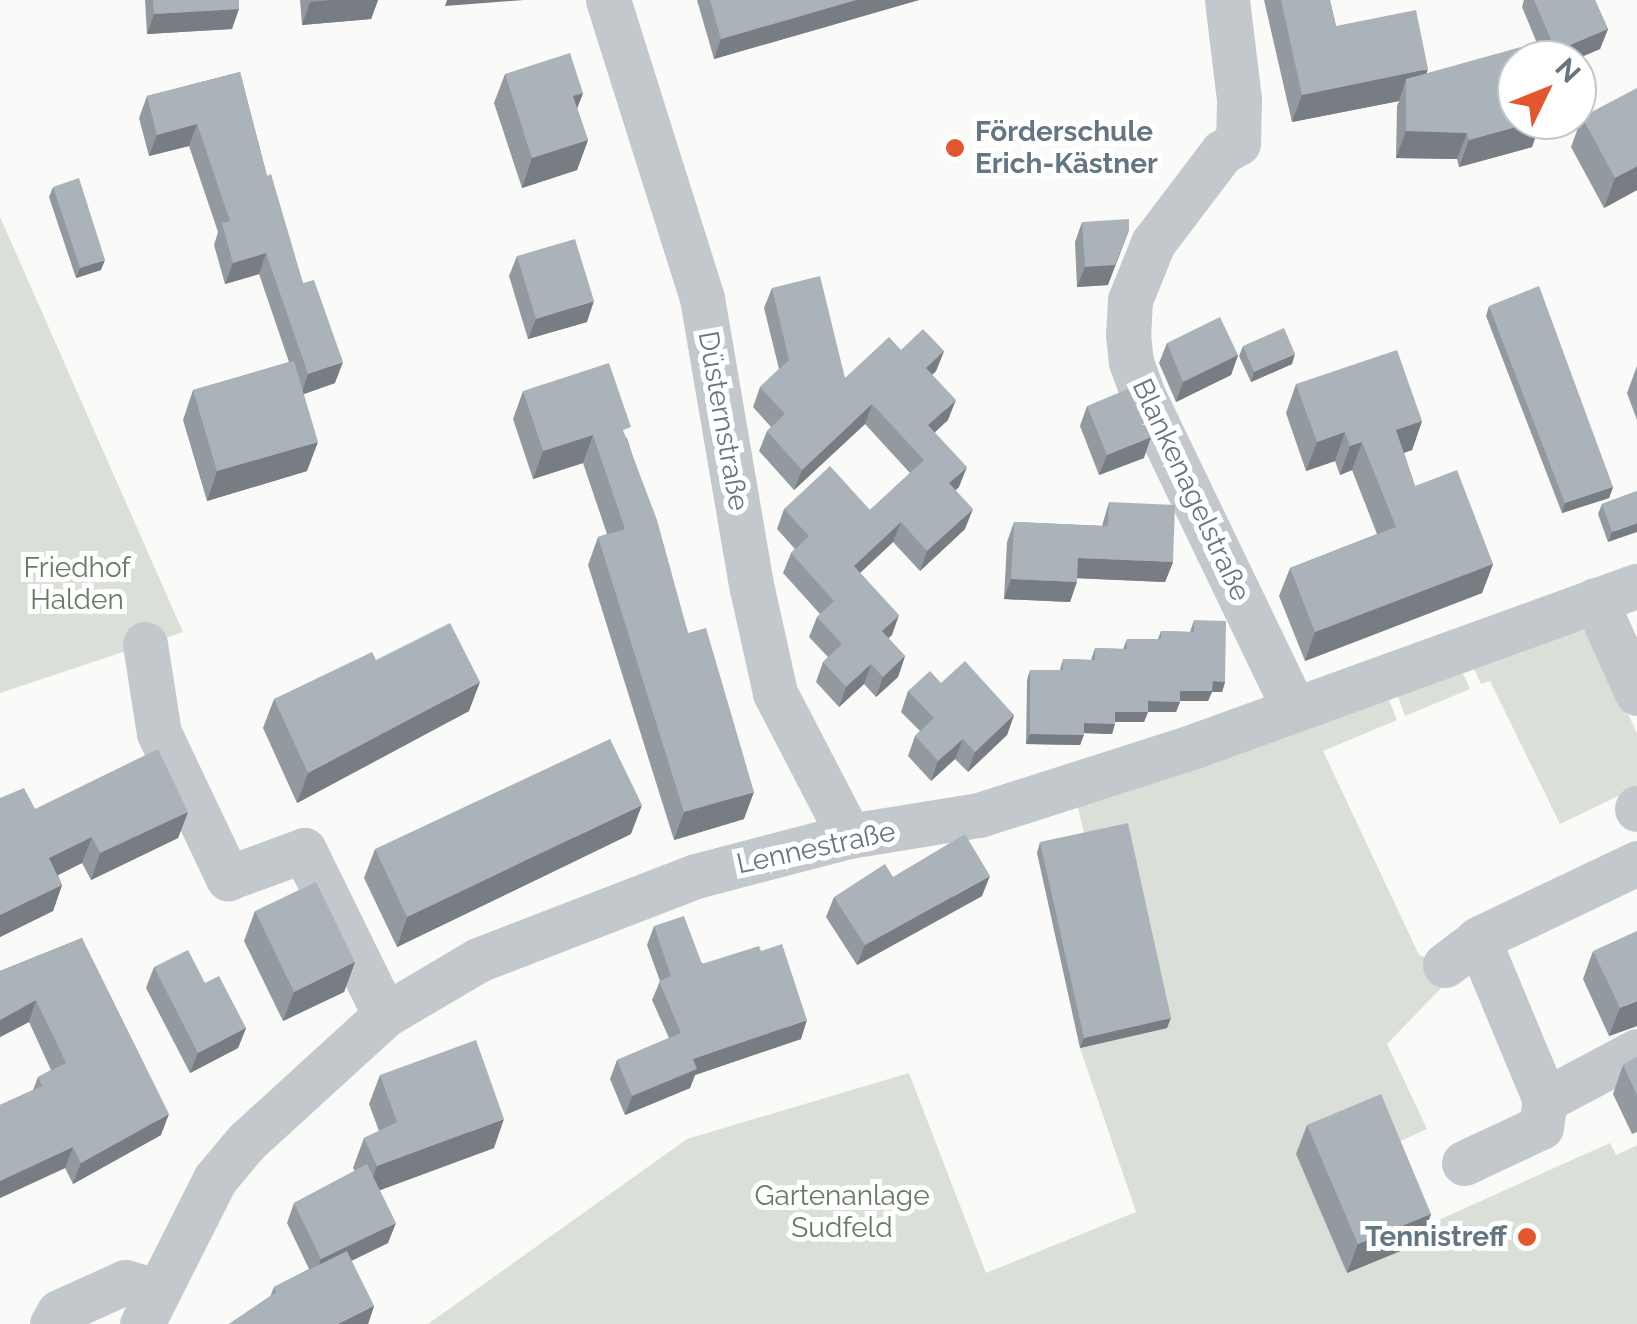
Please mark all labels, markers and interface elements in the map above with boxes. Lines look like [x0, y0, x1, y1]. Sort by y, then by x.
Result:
north arrow [1497, 40, 1597, 140]
text: N [1548, 51, 1587, 90]
place label: Förderschule Erich-Kästner [975, 115, 1158, 181]
marker: Förderschule Erich-Kästner [944, 137, 966, 159]
street label: Düsternstraße [691, 329, 755, 513]
street label: Blankenagelstraße [1125, 374, 1257, 606]
park label: Friedhof Halden [23, 551, 131, 617]
street label: Lennestraße [734, 815, 898, 881]
park label: Gartenanlage Sudfeld [754, 1179, 930, 1245]
place label: Tennistreff [1365, 1220, 1507, 1254]
marker: Tennistreff [1516, 1226, 1538, 1248]

